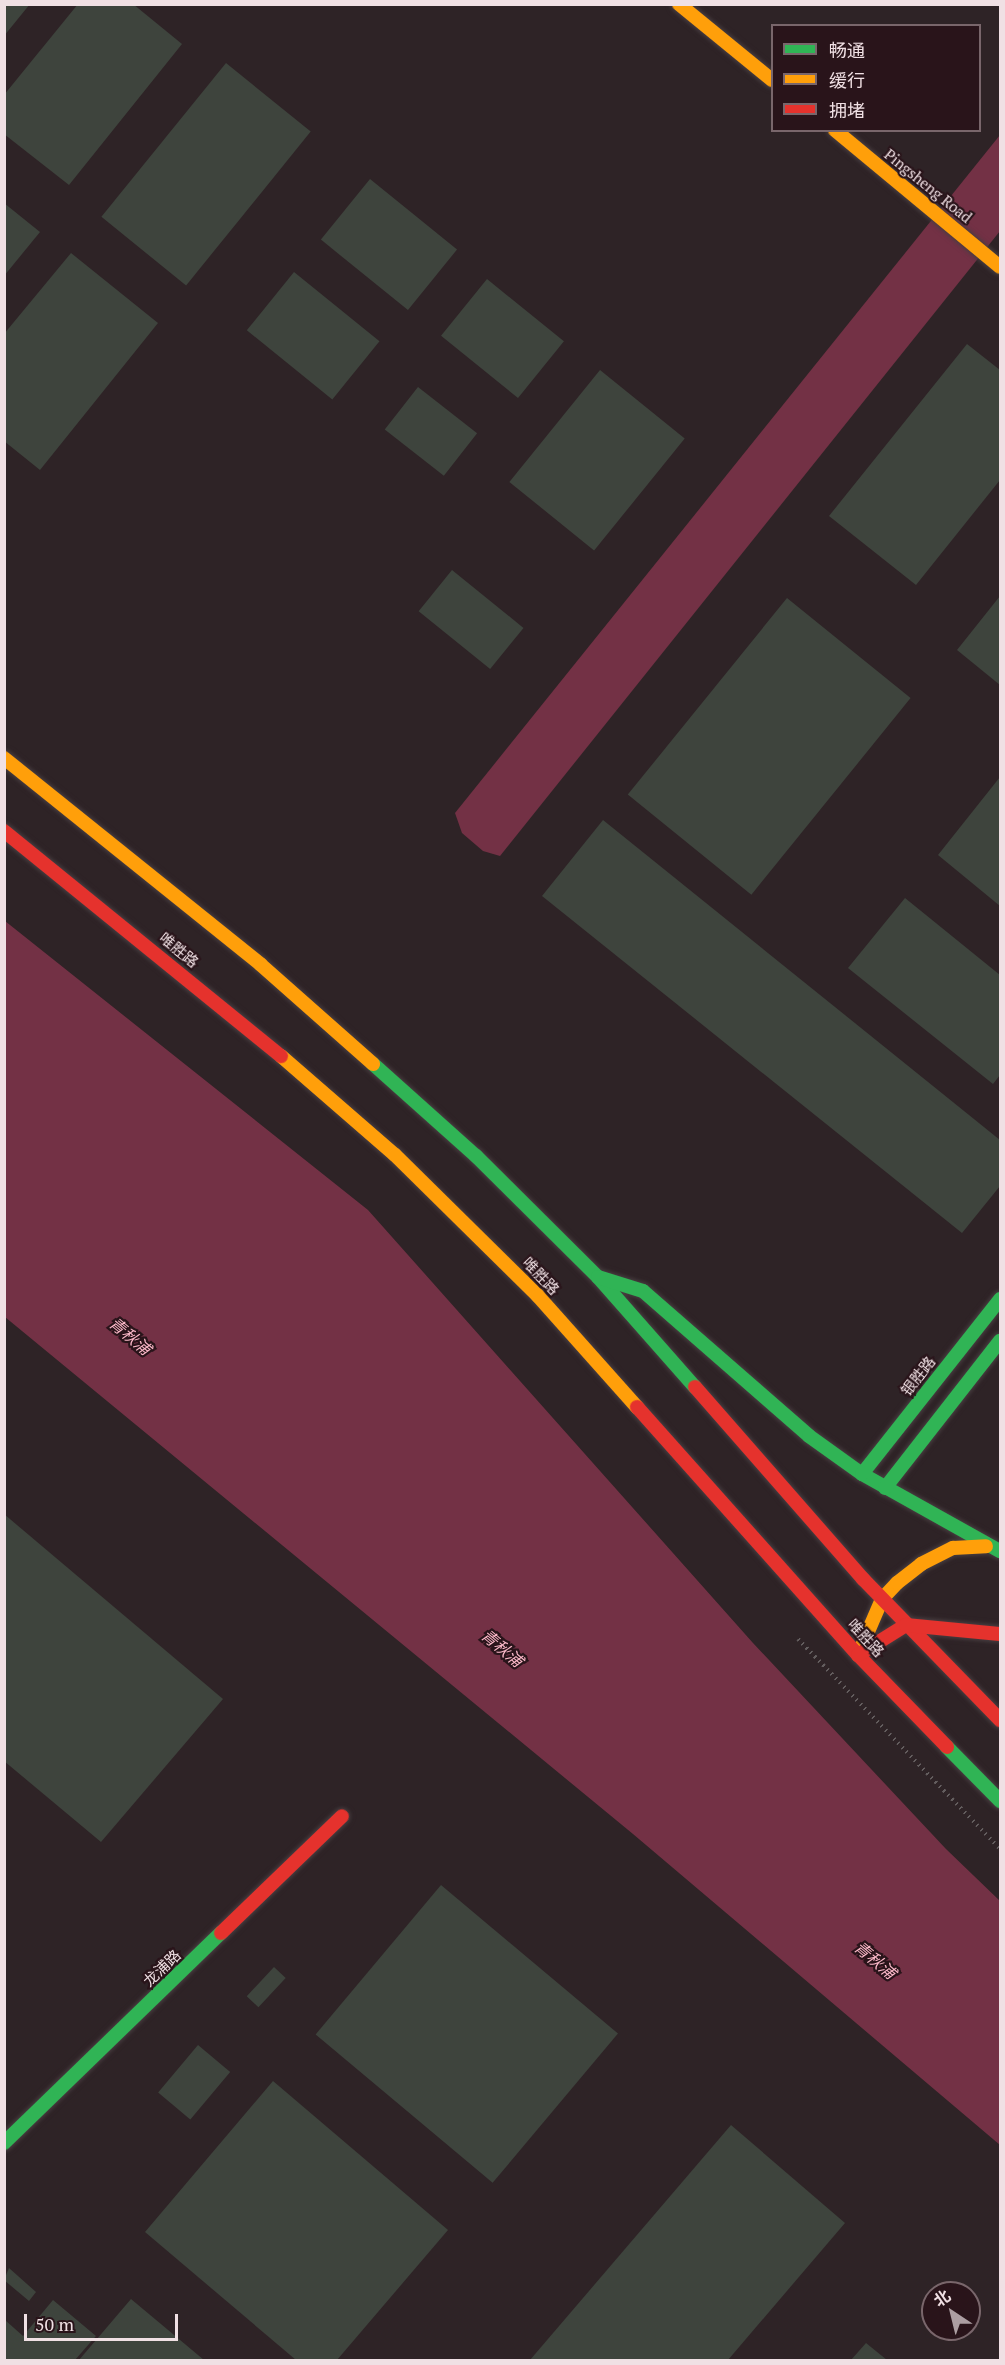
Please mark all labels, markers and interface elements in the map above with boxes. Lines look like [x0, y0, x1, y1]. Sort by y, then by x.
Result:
legend [771, 24, 981, 132]
text: 畅通 [829, 38, 865, 62]
text: 缓行 [829, 68, 865, 92]
text: 拥堵 [829, 98, 865, 122]
street label: Pingsheng Road [881, 145, 975, 227]
street label: 唯胜路 [156, 929, 202, 971]
street label: 唯胜路 [519, 1254, 563, 1298]
water label: 青秋浦 [105, 1313, 155, 1359]
street label: 银胜路 [897, 1353, 939, 1399]
street label: 唯胜路 [844, 1615, 888, 1661]
water label: 青秋浦 [477, 1625, 527, 1671]
water label: 青秋浦 [850, 1937, 900, 1983]
street label: 龙浦路 [140, 1946, 184, 1990]
north arrow [921, 2281, 981, 2341]
text: 北 [929, 2284, 955, 2312]
scale bar [27, 2302, 182, 2340]
text: 50 m [35, 2312, 74, 2336]

